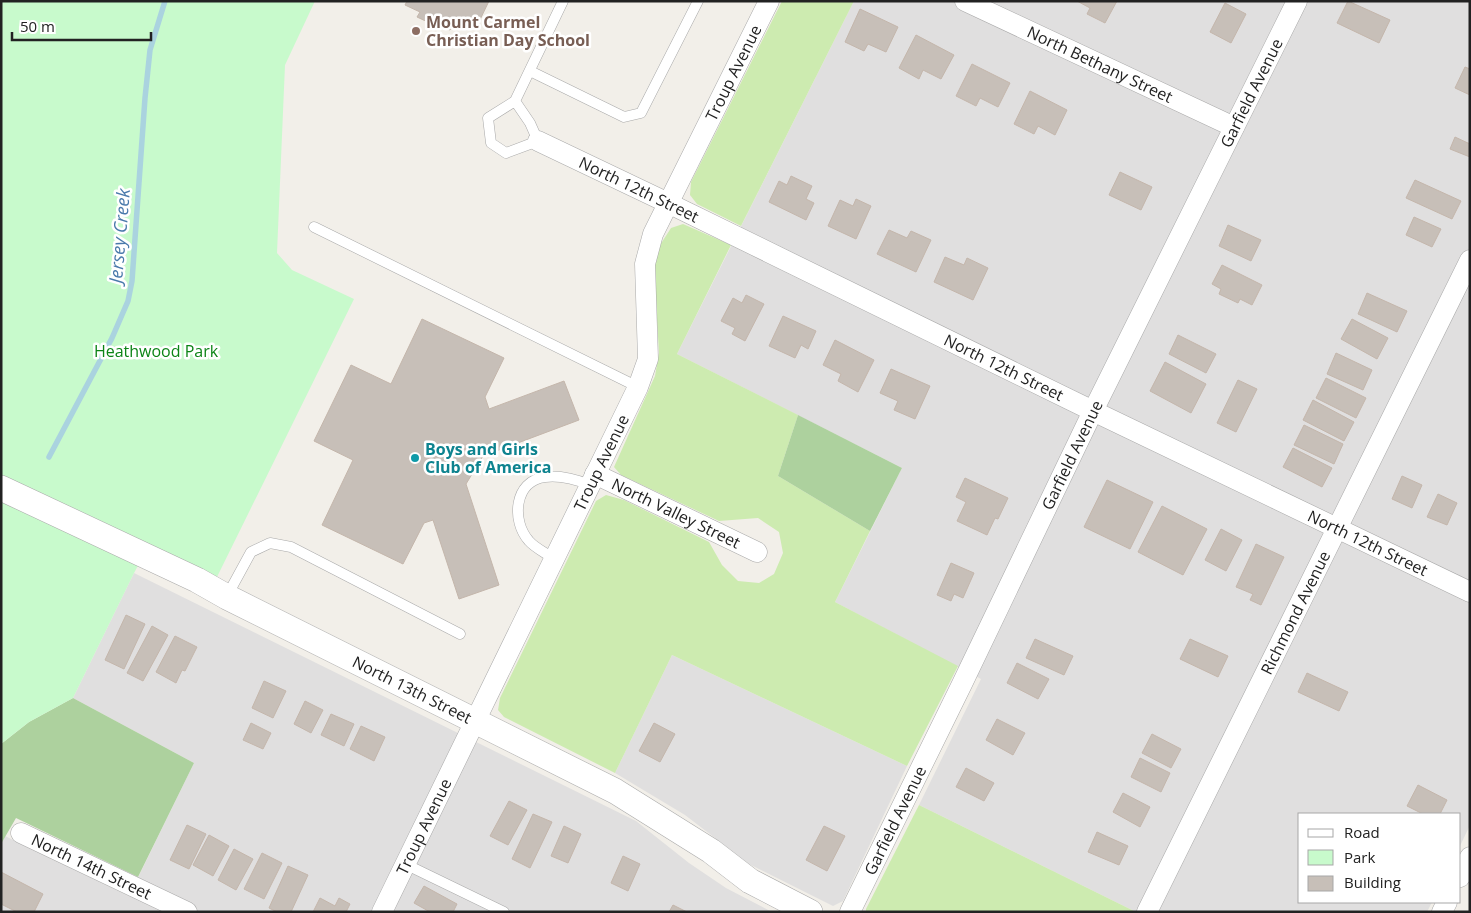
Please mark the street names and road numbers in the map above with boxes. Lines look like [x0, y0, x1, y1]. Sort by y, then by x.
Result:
street label: Troup Avenue [700, 21, 766, 124]
street label: North Bethany Street [1024, 21, 1177, 108]
street label: Garfield Avenue [1215, 35, 1288, 151]
street label: North 12th Street [575, 151, 703, 228]
street label: North 12th Street [940, 329, 1068, 406]
street label: Garfield Avenue [1036, 396, 1108, 514]
street label: Troup Avenue [568, 411, 634, 514]
street label: North Valley Street [608, 473, 744, 554]
street label: North 12th Street [1304, 505, 1432, 581]
street label: Richmond Avenue [1255, 547, 1335, 678]
street label: North 13th Street [349, 651, 476, 729]
street label: Garfield Avenue [859, 762, 931, 879]
street label: Troup Avenue [391, 775, 456, 878]
street label: North 14th Street [28, 829, 155, 905]

